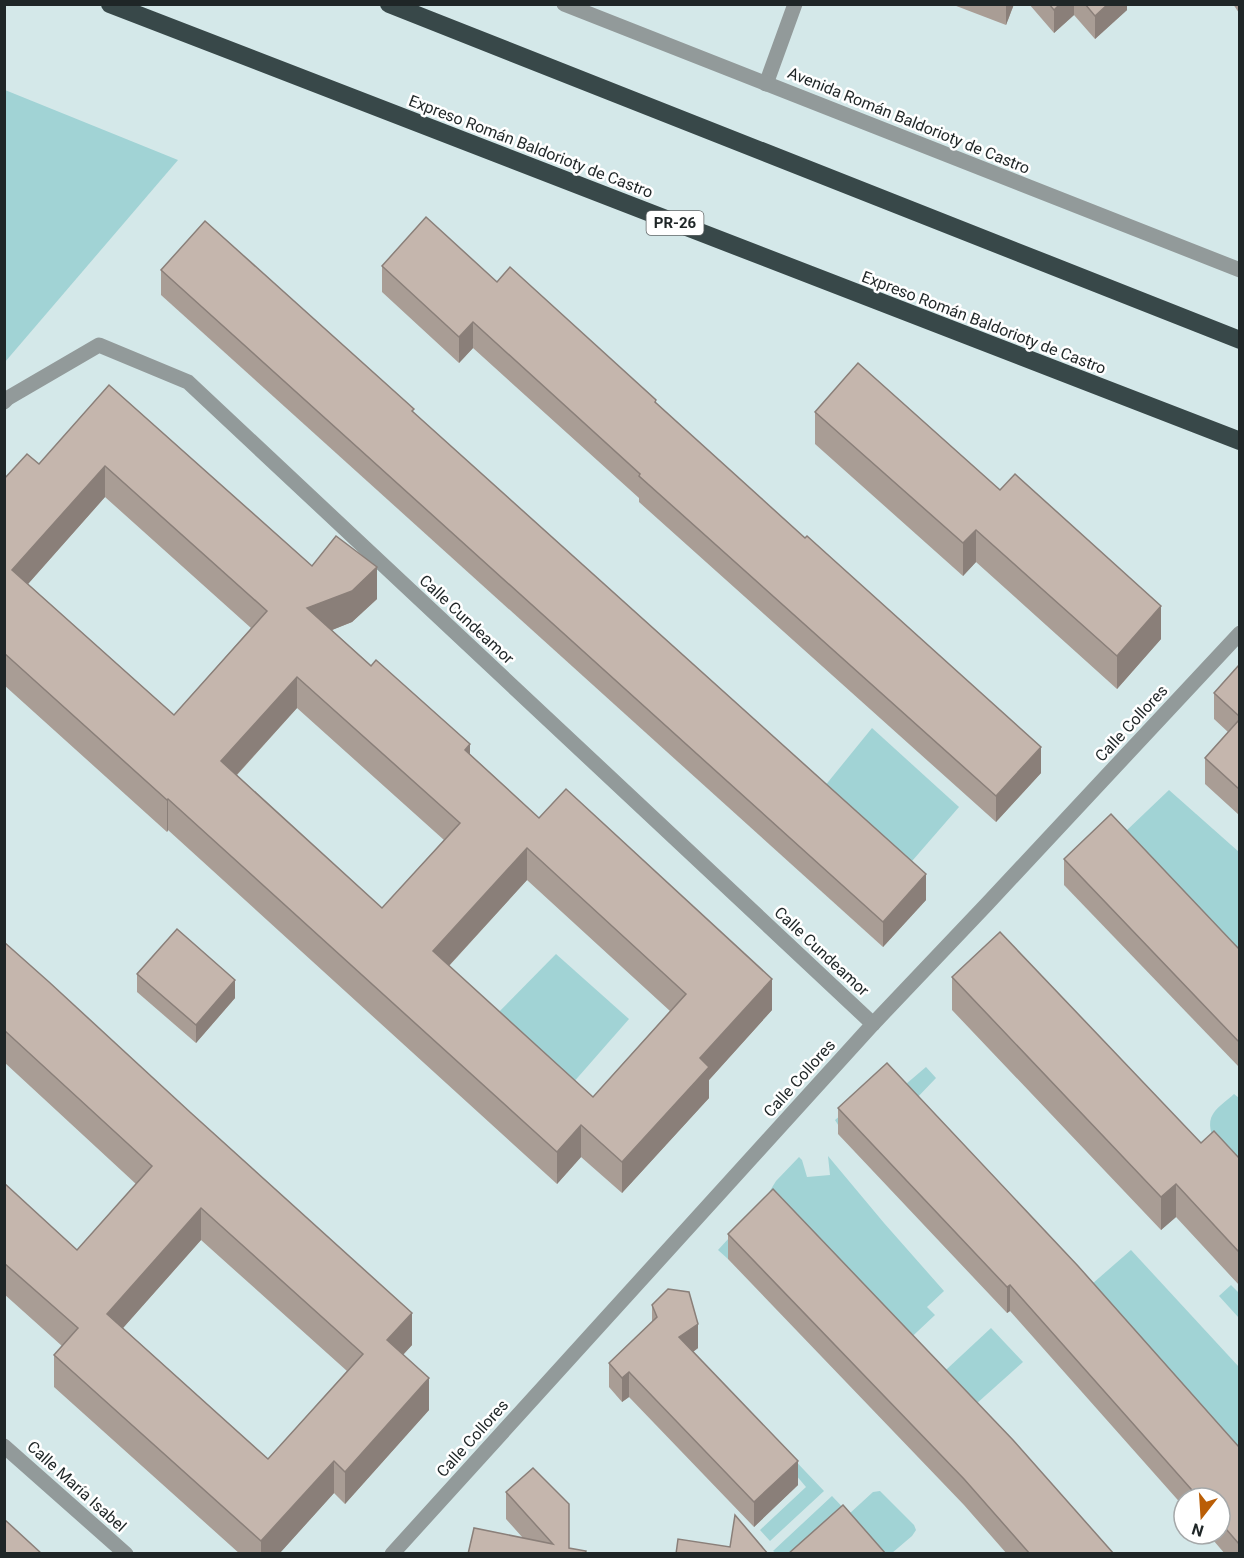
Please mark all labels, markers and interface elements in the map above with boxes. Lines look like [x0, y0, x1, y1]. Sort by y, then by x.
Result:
street label: Avenida Román Baldorioty de Castro [785, 63, 1033, 178]
street label: Expreso Román Baldorioty de Castro [406, 91, 656, 202]
road number: PR-26 [646, 211, 704, 235]
street label: Expreso Román Baldorioty de Castro [859, 267, 1109, 378]
street label: Calle Cundeamor [415, 571, 518, 668]
street label: Calle Collores [1091, 681, 1172, 766]
street label: Calle Cundeamor [770, 903, 873, 1000]
street label: Calle Collores [760, 1036, 839, 1121]
street label: Calle Collores [433, 1396, 512, 1481]
street label: Calle María Isabel [23, 1437, 130, 1536]
north arrow [1172, 1486, 1232, 1546]
text: N [1190, 1519, 1206, 1541]

